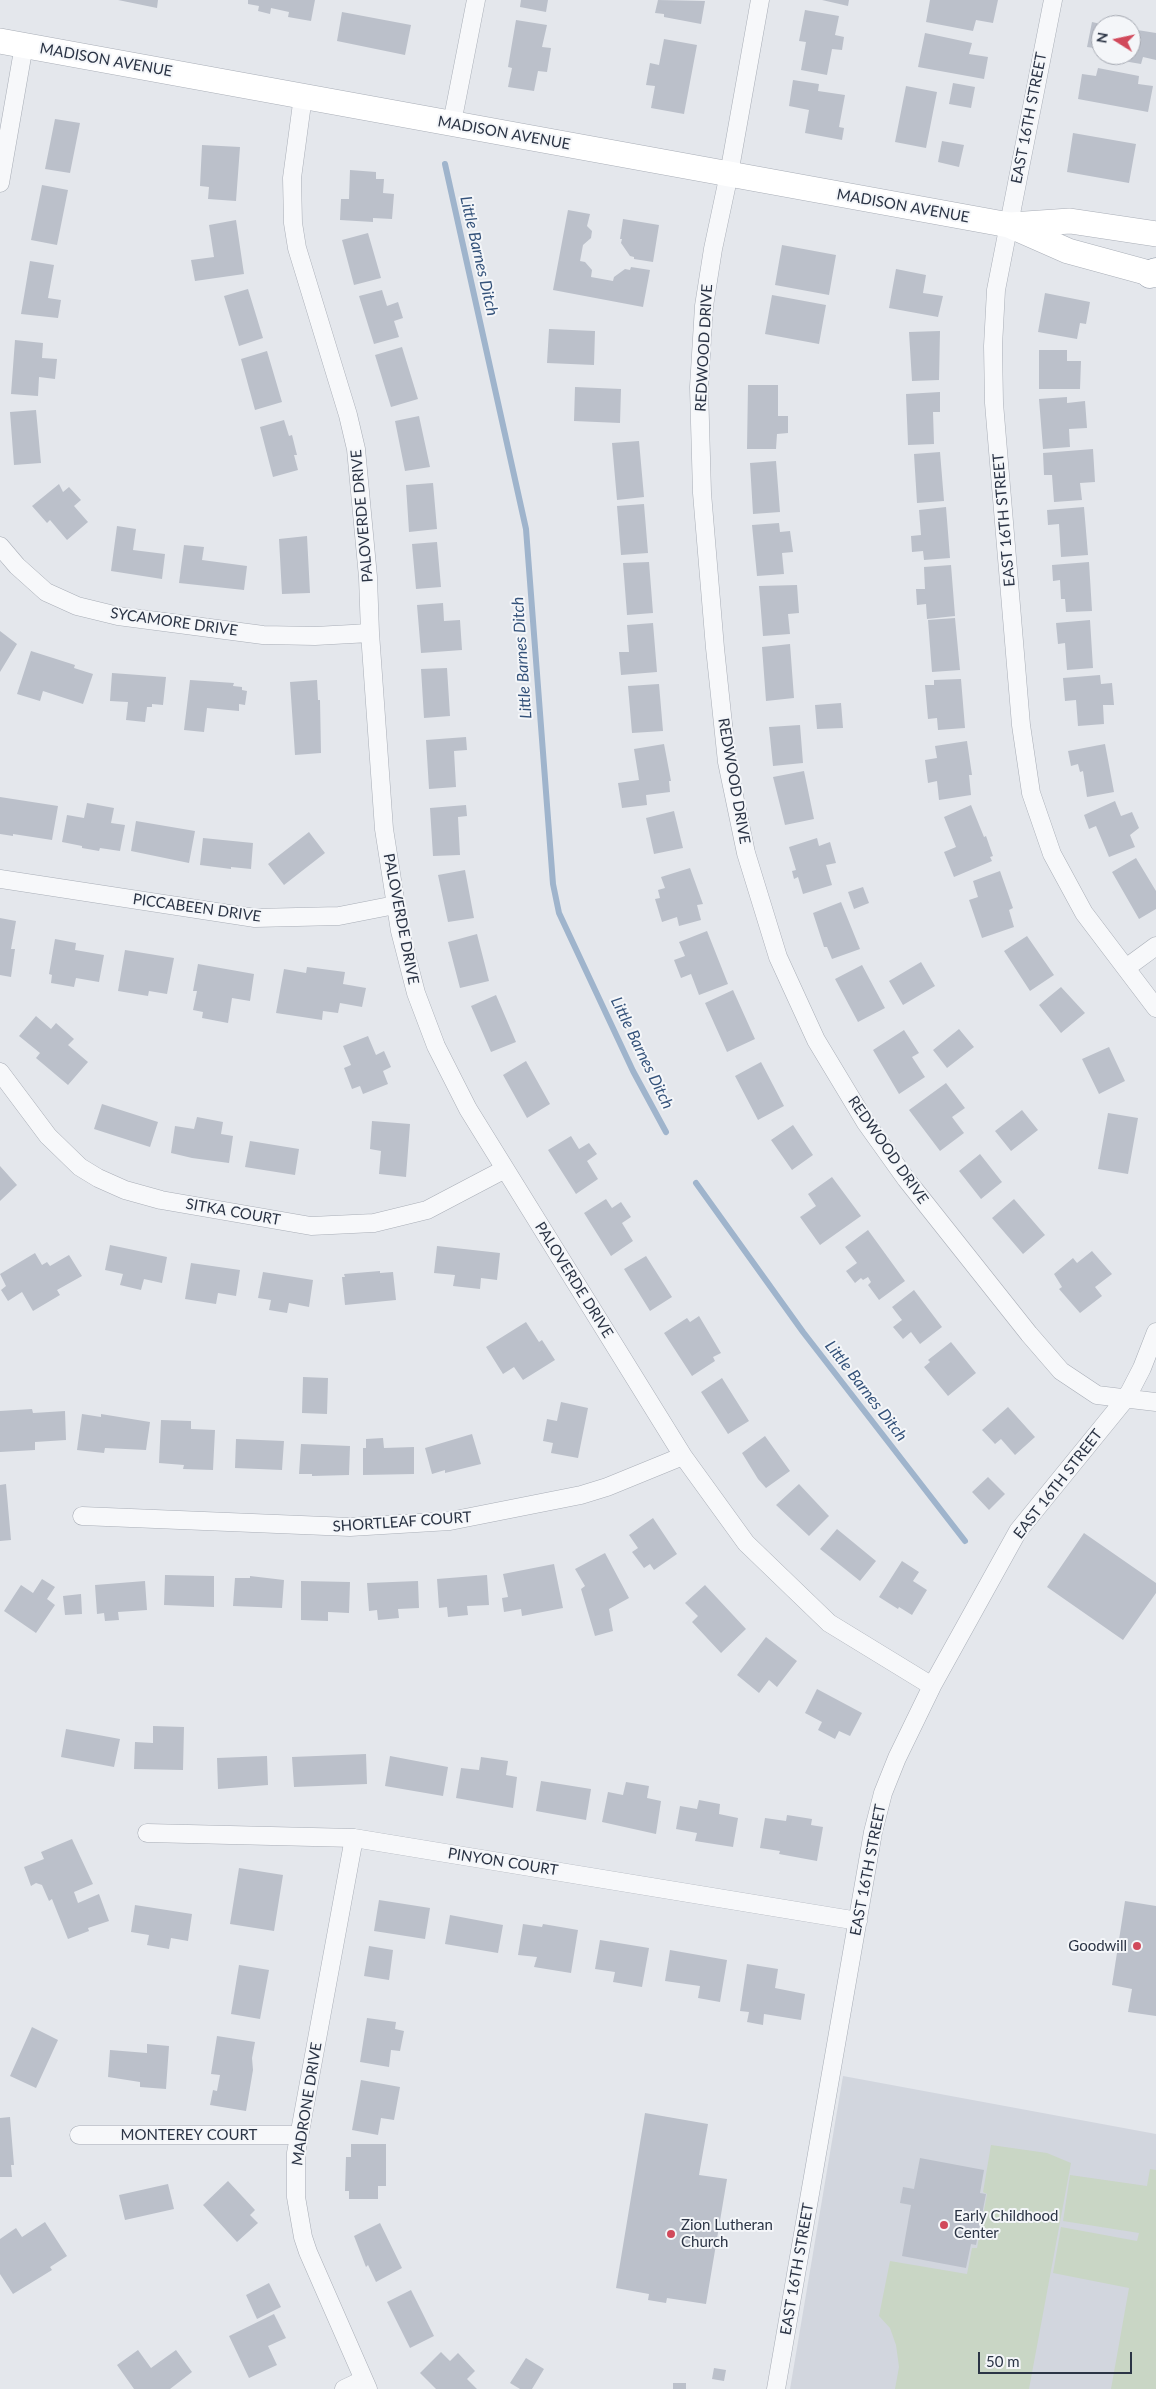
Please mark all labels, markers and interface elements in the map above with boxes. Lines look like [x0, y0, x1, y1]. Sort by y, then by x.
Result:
north arrow [1091, 15, 1141, 65]
text: N [1092, 31, 1111, 44]
street label: MADISON AVENUE [38, 39, 174, 81]
street label: EAST 16TH STREET [1007, 51, 1051, 185]
street label: MADISON AVENUE [436, 112, 572, 154]
street label: MADISON AVENUE [835, 185, 971, 227]
water label: Little Barnes Ditch [456, 194, 502, 318]
street label: REDWOOD DRIVE [692, 284, 716, 412]
street label: PALOVERDE DRIVE [347, 449, 377, 583]
street label: EAST 16TH STREET [989, 453, 1019, 587]
water label: Little Barnes Ditch [508, 596, 536, 720]
street label: SYCAMORE DRIVE [109, 604, 239, 640]
street label: REDWOOD DRIVE [714, 717, 754, 845]
street label: PALOVERDE DRIVE [379, 852, 423, 986]
street label: PICCABEEN DRIVE [132, 890, 262, 926]
water label: Little Barnes Ditch [607, 994, 677, 1112]
street label: REDWOOD DRIVE [844, 1093, 932, 1207]
street label: SITKA COURT [184, 1195, 282, 1229]
street label: PALOVERDE DRIVE [531, 1219, 617, 1341]
water label: Little Barnes Ditch [821, 1337, 911, 1445]
street label: EAST 16TH STREET [1010, 1426, 1106, 1542]
street label: SHORTLEAF COURT [332, 1508, 472, 1536]
street label: EAST 16TH STREET [846, 1803, 890, 1937]
street label: PINYON COURT [447, 1844, 559, 1880]
place label: Goodwill [1068, 1937, 1127, 1955]
marker: Goodwill [1131, 1940, 1143, 1952]
street label: MADRONE DRIVE [288, 2041, 326, 2167]
street label: MONTEREY COURT [121, 2126, 257, 2144]
street label: EAST 16TH STREET [777, 2202, 817, 2336]
place label: Early Childhood Center [954, 2207, 1058, 2242]
place label: Zion Lutheran Church [681, 2216, 773, 2251]
marker: Early Childhood Center [938, 2219, 950, 2231]
marker: Zion Lutheran Church [665, 2228, 677, 2240]
scale bar [981, 2342, 1135, 2374]
text: 50 m [986, 2352, 1020, 2370]

